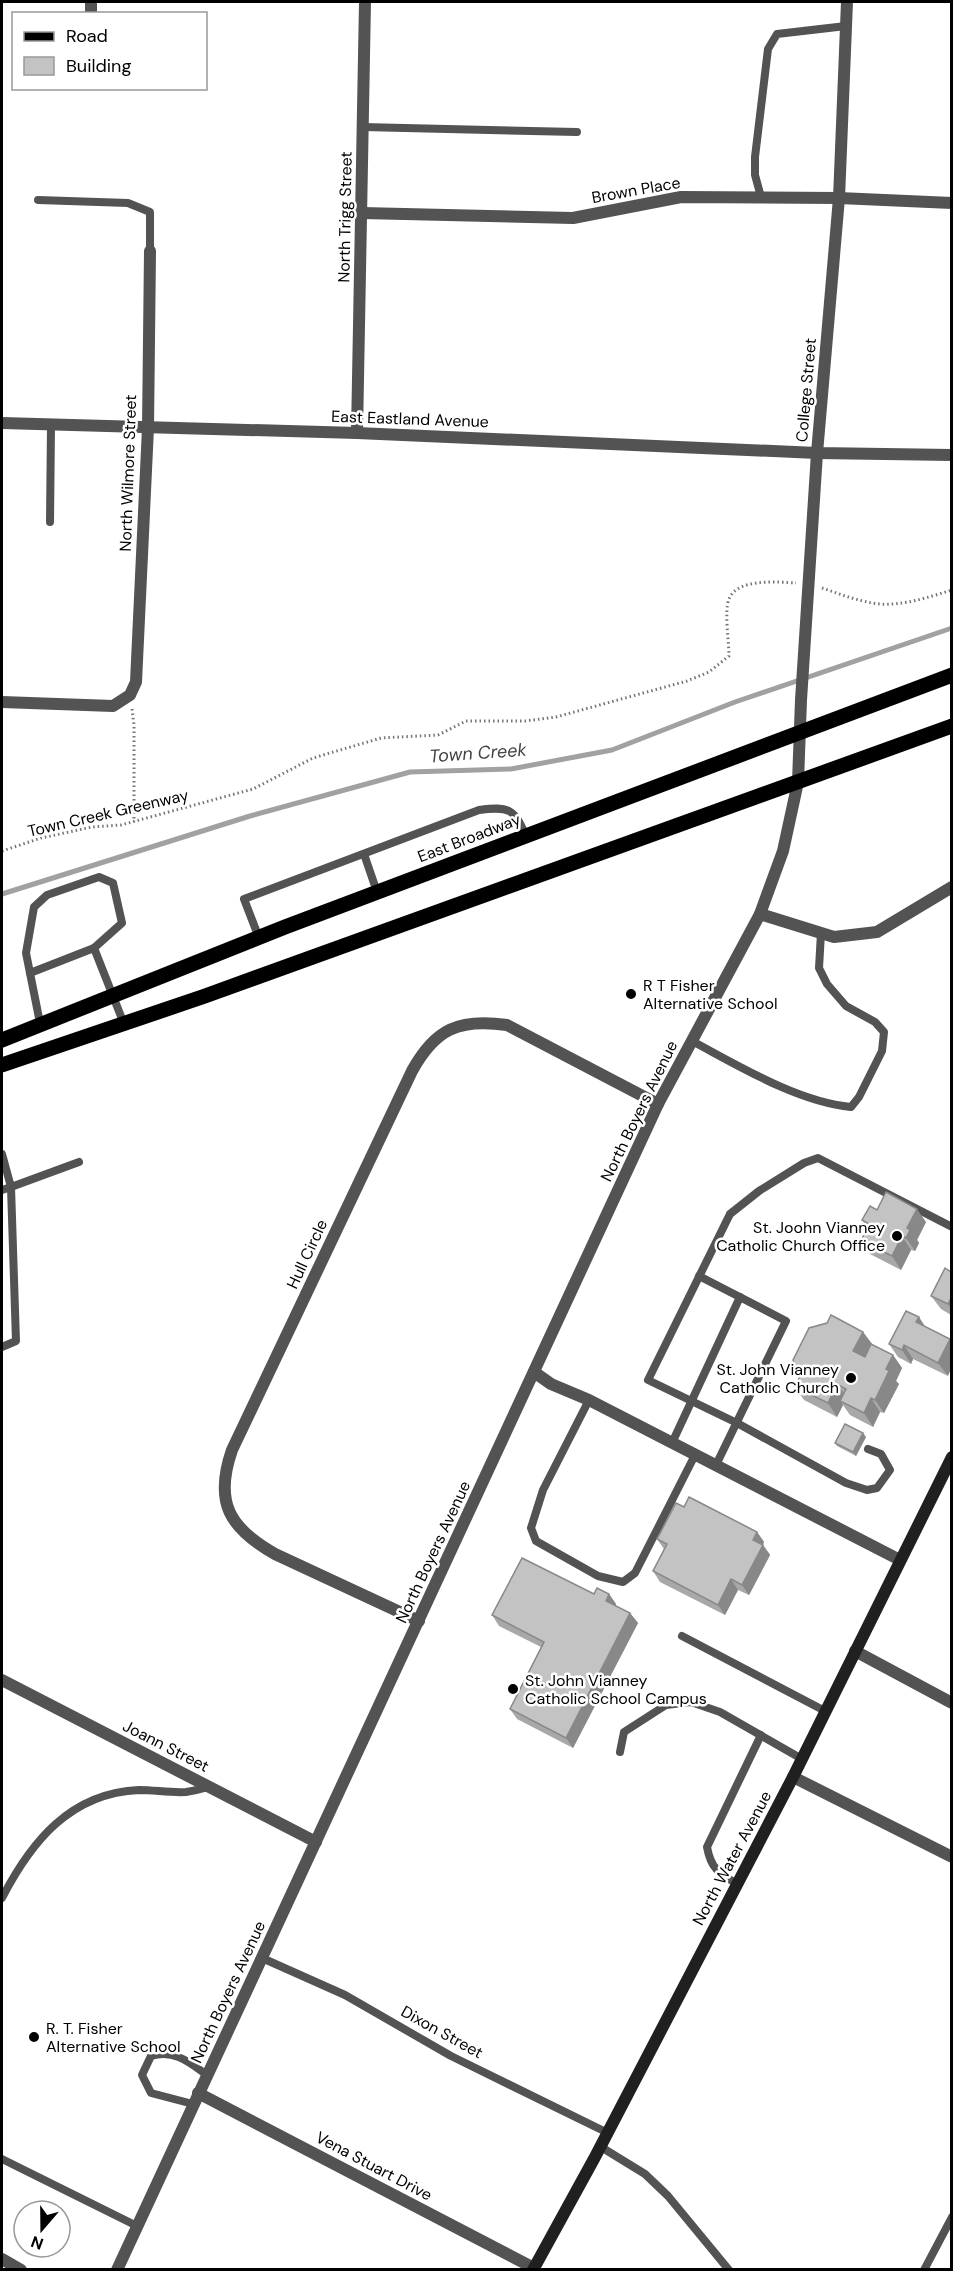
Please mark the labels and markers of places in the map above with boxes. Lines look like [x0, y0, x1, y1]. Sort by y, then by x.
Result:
place label: R T Fisher Alternative School [643, 975, 778, 1014]
marker: R T Fisher Alternative School [624, 987, 638, 1001]
place label: St. Joohn Vianney Catholic Church Office [716, 1217, 885, 1256]
marker: St. Joohn Vianney Catholic Church Office [890, 1229, 904, 1243]
place label: St. John Vianney Catholic Church [717, 1359, 839, 1398]
marker: St. John Vianney Catholic Church [844, 1371, 858, 1385]
place label: St. John Vianney Catholic School Campus [525, 1670, 707, 1709]
marker: St. John Vianney Catholic School Campus [506, 1682, 520, 1696]
place label: R. T. Fisher Alternative School [46, 2018, 181, 2057]
marker: R. T. Fisher Alternative School [27, 2030, 41, 2044]

